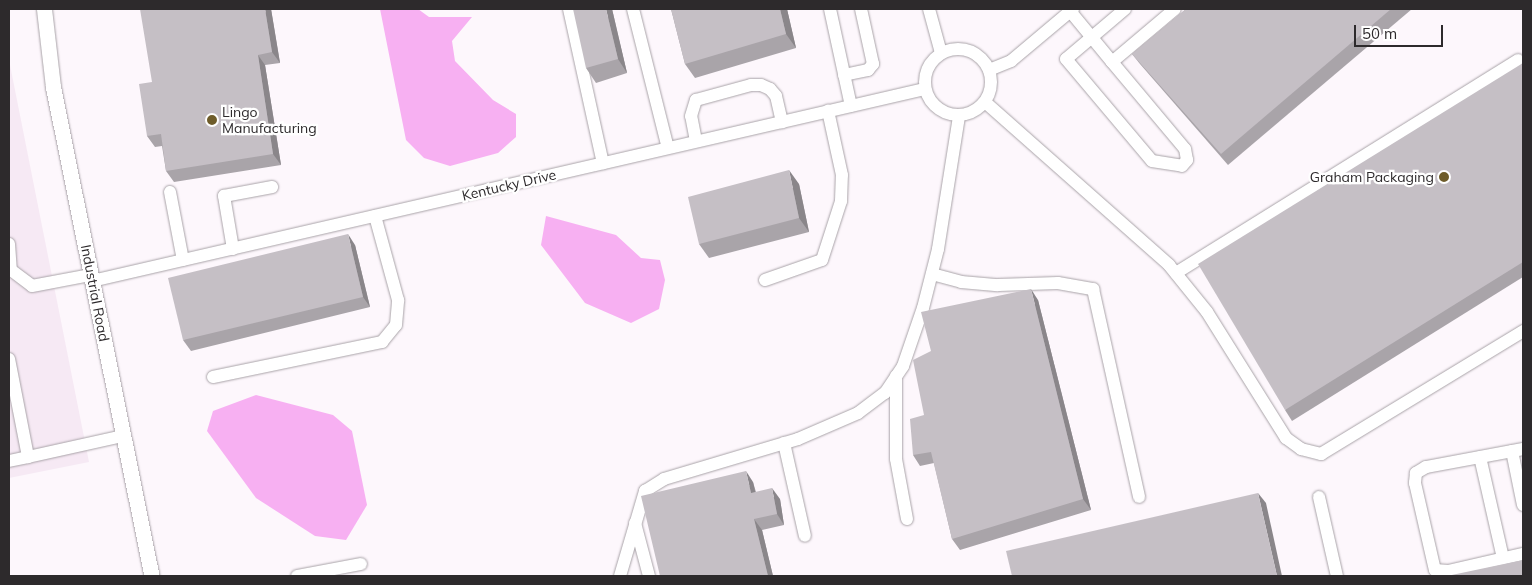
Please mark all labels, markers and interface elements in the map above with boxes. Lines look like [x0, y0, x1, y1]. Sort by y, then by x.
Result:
scale bar [1357, 15, 1446, 47]
text: 50 m [1362, 24, 1397, 43]
place label: Lingo Manufacturing [222, 104, 317, 136]
marker: Lingo Manufacturing [206, 114, 218, 126]
street label: Kentucky Drive [460, 166, 558, 204]
place label: Graham Packaging [1310, 169, 1434, 185]
marker: Graham Packaging [1438, 171, 1450, 183]
street label: Industrial Road [77, 243, 113, 343]

